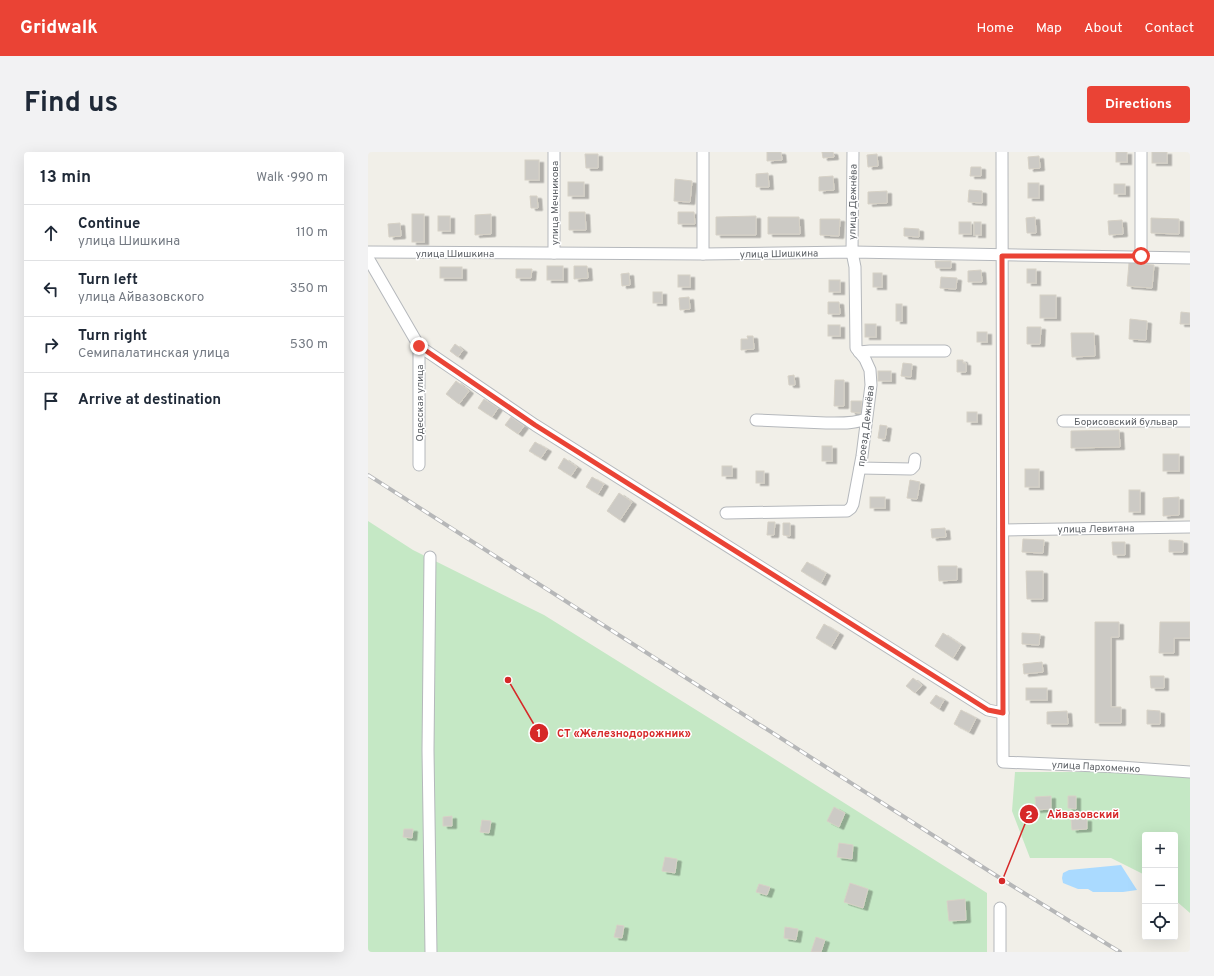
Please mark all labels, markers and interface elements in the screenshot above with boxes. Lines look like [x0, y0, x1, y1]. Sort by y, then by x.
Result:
text: Gridwalk [20, 16, 98, 40]
text: Home [977, 20, 1014, 37]
text: Map [1036, 20, 1062, 37]
text: About [1084, 20, 1123, 37]
text: Contact [1145, 20, 1194, 37]
text: Find us [24, 86, 118, 122]
button: Directions [1087, 86, 1190, 123]
street label: улица Мечникова [549, 161, 562, 245]
street label: улица Дежнёва [846, 164, 861, 240]
text: 13 min [40, 167, 91, 189]
text: Walk · 990 m [256, 170, 328, 186]
text: Continue [78, 215, 140, 234]
icon: ahead [40, 222, 62, 244]
text: 110 m [296, 225, 328, 241]
text: улица Шишкина [78, 234, 180, 250]
street label: улица Шишкина [740, 247, 818, 262]
route start [1132, 247, 1150, 265]
street label: улица Шишкина [416, 248, 494, 261]
text: Turn left [78, 271, 138, 290]
icon: left [40, 278, 62, 300]
text: 350 m [290, 281, 328, 297]
text: улица Айвазовского [78, 290, 204, 306]
text: Turn right [78, 327, 147, 346]
icon: right [40, 334, 62, 356]
text: 530 m [290, 337, 328, 353]
route end [410, 337, 428, 355]
text: Семипалатинская улица [78, 346, 230, 362]
street label: Одесская улица [414, 364, 427, 442]
street label: проезд Дежнёва [855, 385, 878, 468]
icon: arrive [40, 390, 62, 412]
text: Arrive at destination [78, 391, 221, 410]
street label: Борисовский бульвар [1074, 416, 1178, 429]
street label: улица Левитана [1057, 522, 1135, 537]
callout: СТ «Железнодорожник» [529, 721, 699, 744]
text: 1 [537, 726, 541, 742]
text: СТ «Железнодорожник» [557, 727, 691, 741]
street label: улица Пархоменко [1051, 759, 1141, 776]
callout: Айвазовский [1019, 803, 1127, 826]
text: 2 [1025, 808, 1033, 824]
text: Айвазовский [1047, 808, 1119, 822]
map controls [1142, 832, 1178, 940]
button: + [1142, 832, 1178, 868]
button: − [1142, 868, 1178, 904]
button: locate [1142, 904, 1178, 940]

